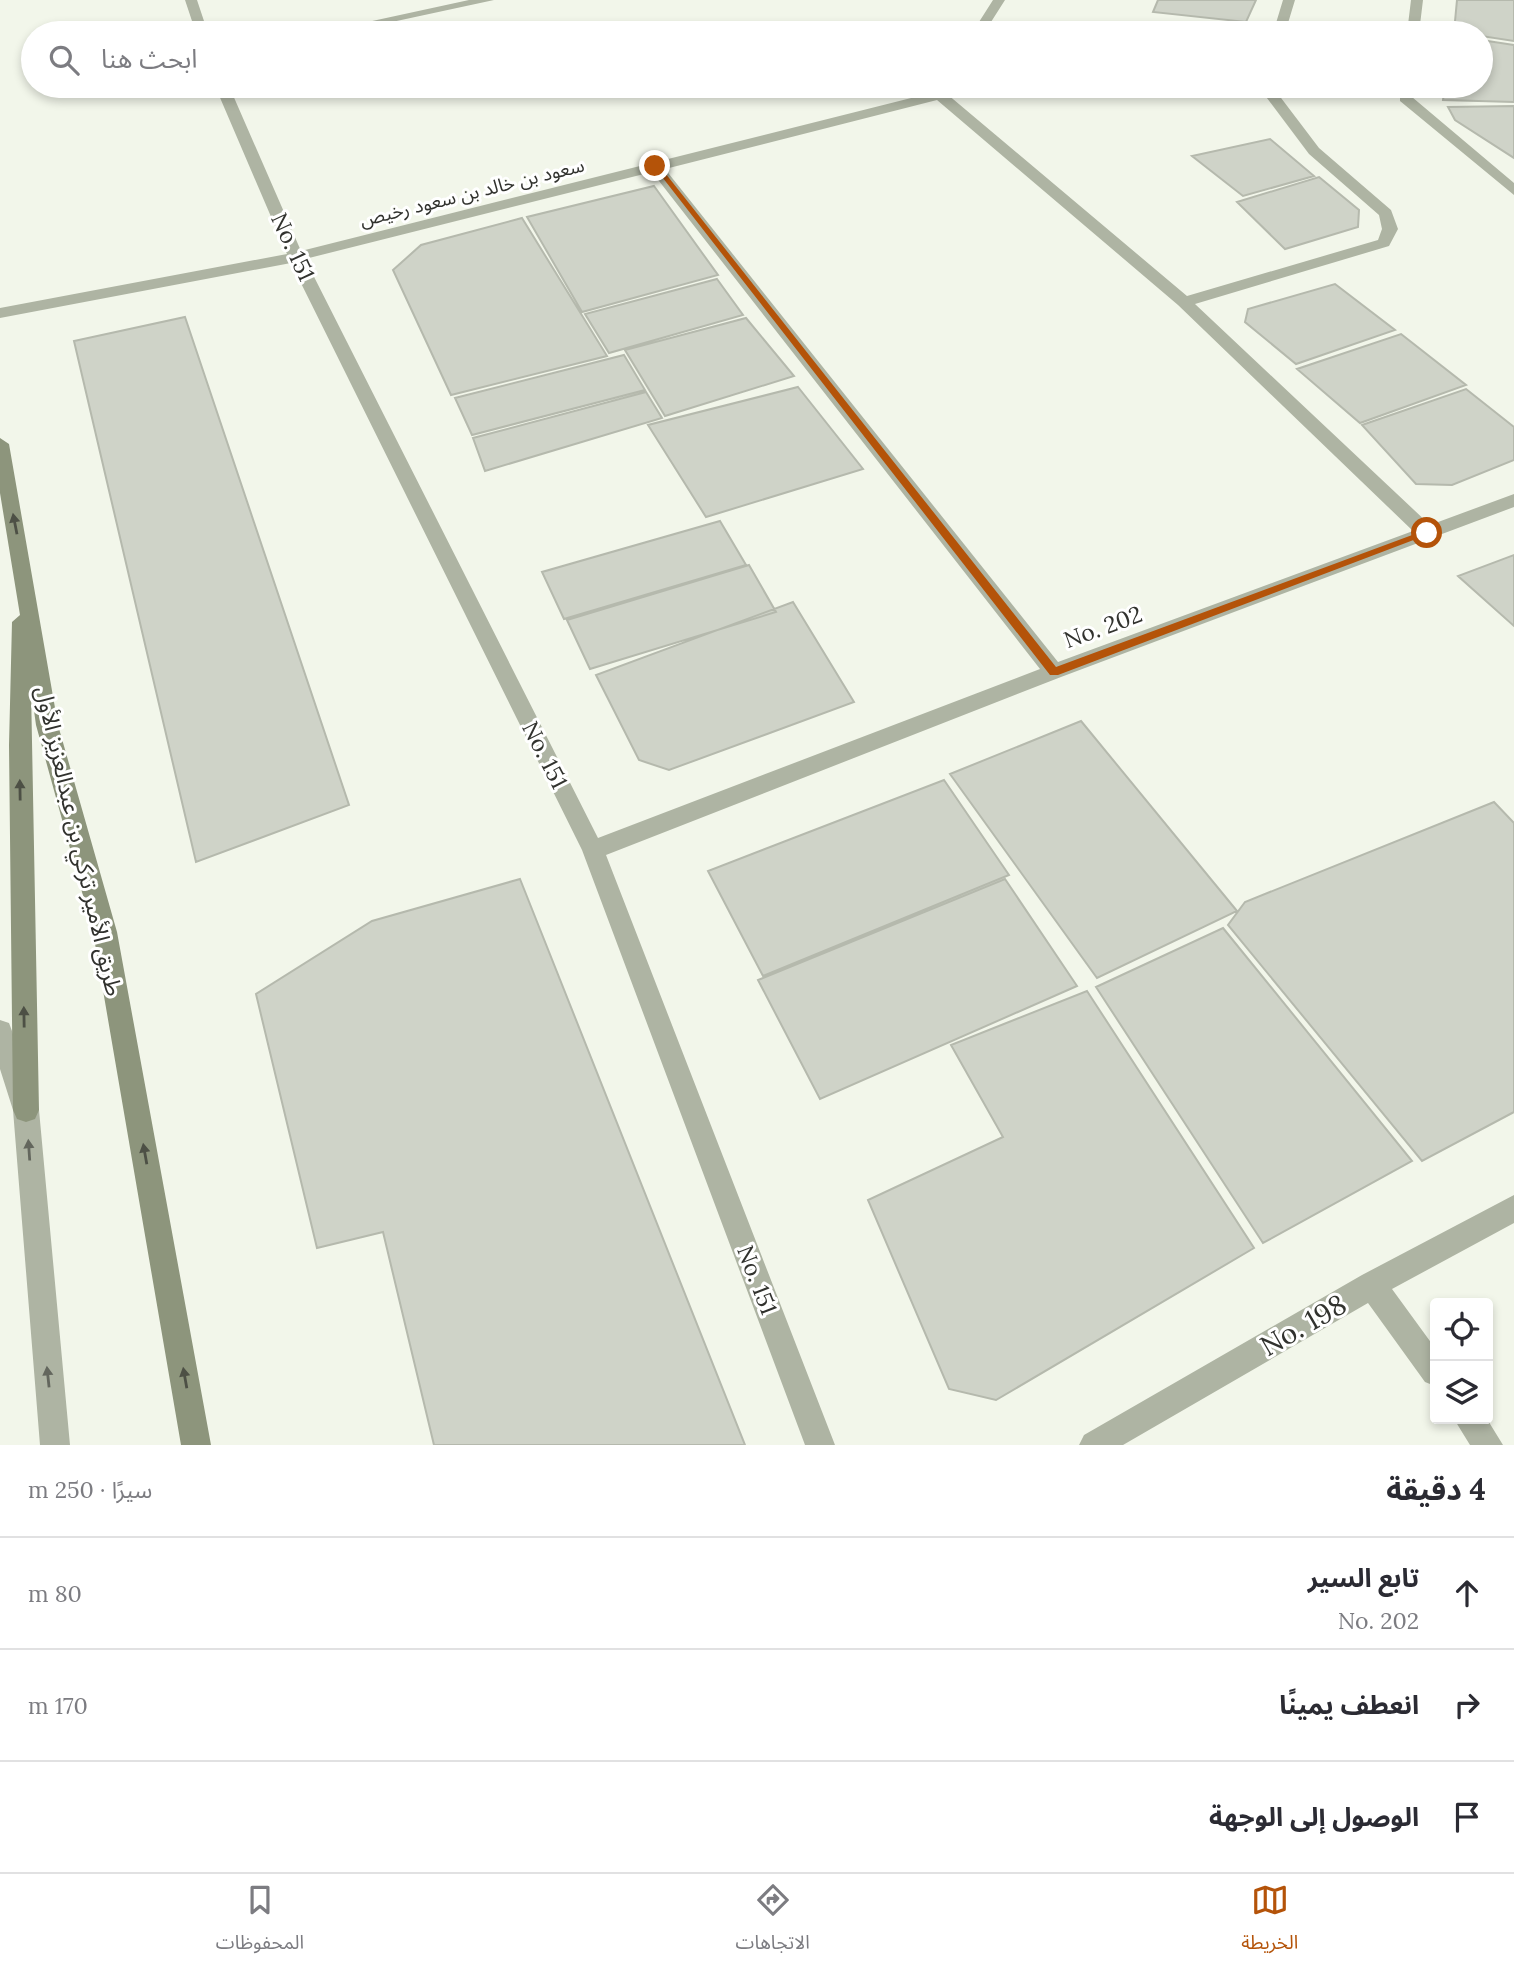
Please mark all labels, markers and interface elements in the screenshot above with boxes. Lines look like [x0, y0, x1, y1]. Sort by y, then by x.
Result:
search box [21, 21, 1493, 98]
icon: search [45, 41, 83, 79]
text: ابحث هنا [101, 42, 197, 75]
route end [639, 150, 670, 181]
street label: سعود بن خالد بن سعود رخيص [357, 152, 587, 232]
street label: No. 151 [265, 208, 322, 285]
one-way arrow [9, 513, 20, 535]
route start [1411, 517, 1442, 548]
street label: No. 202 [1060, 599, 1146, 654]
street label: طريق الأمير تركي بن عبدالعزيز الأول [26, 683, 129, 1000]
street label: No. 151 [516, 716, 575, 793]
one-way arrow [14, 779, 26, 801]
one-way arrow [18, 1006, 30, 1028]
one-way arrow [23, 1139, 34, 1161]
one-way arrow [139, 1143, 150, 1165]
street label: No. 151 [731, 1241, 784, 1319]
street label: No. 198 [1253, 1286, 1353, 1364]
map controls [1430, 1298, 1493, 1424]
button: locate [1430, 1298, 1493, 1361]
button: layers [1430, 1361, 1493, 1424]
one-way arrow [42, 1366, 53, 1388]
one-way arrow [179, 1367, 190, 1389]
text: 4 دقيقة [1386, 1470, 1486, 1508]
text: سيرًا · 250 m [28, 1475, 152, 1504]
text: تابع السير [1308, 1561, 1419, 1594]
icon: ahead [1448, 1574, 1486, 1612]
text: 80 m [28, 1579, 82, 1608]
text: No. 202 [1338, 1606, 1419, 1635]
icon: right [1448, 1686, 1486, 1724]
text: انعطف يمينًا [1279, 1688, 1419, 1721]
text: 170 m [28, 1691, 88, 1720]
icon: arrive [1448, 1798, 1486, 1836]
text: الوصول إلى الوجهة [1209, 1800, 1419, 1833]
tab: المحفوظات [216, 1881, 304, 1963]
tab: الاتجاهات [736, 1881, 810, 1963]
tab: الخريطة [1241, 1881, 1298, 1963]

